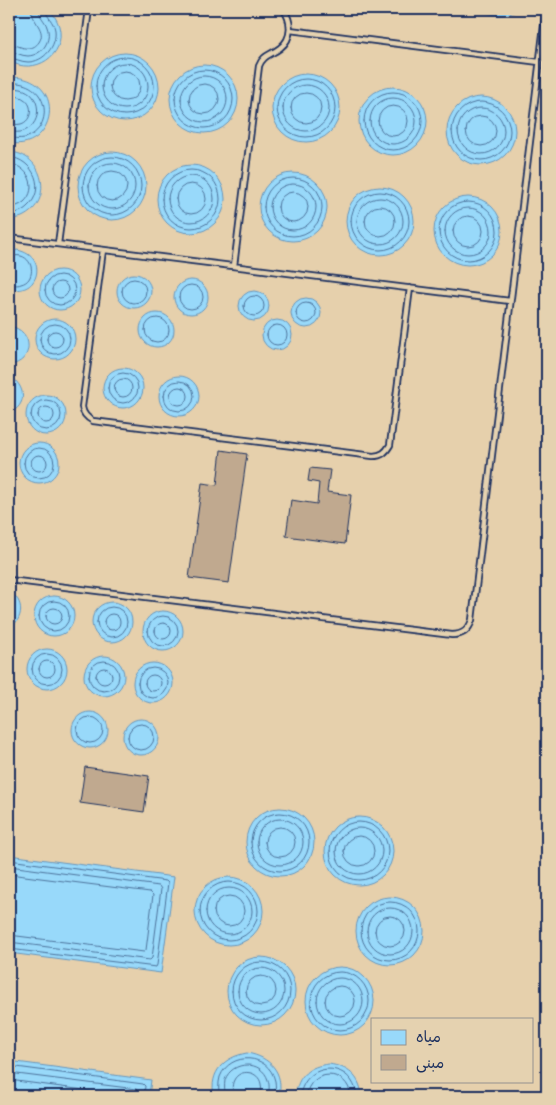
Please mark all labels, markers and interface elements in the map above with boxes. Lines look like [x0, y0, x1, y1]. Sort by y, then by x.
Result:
legend [371, 1018, 534, 1082]
text: مياه [416, 1024, 441, 1047]
text: مبنى [416, 1050, 444, 1073]

